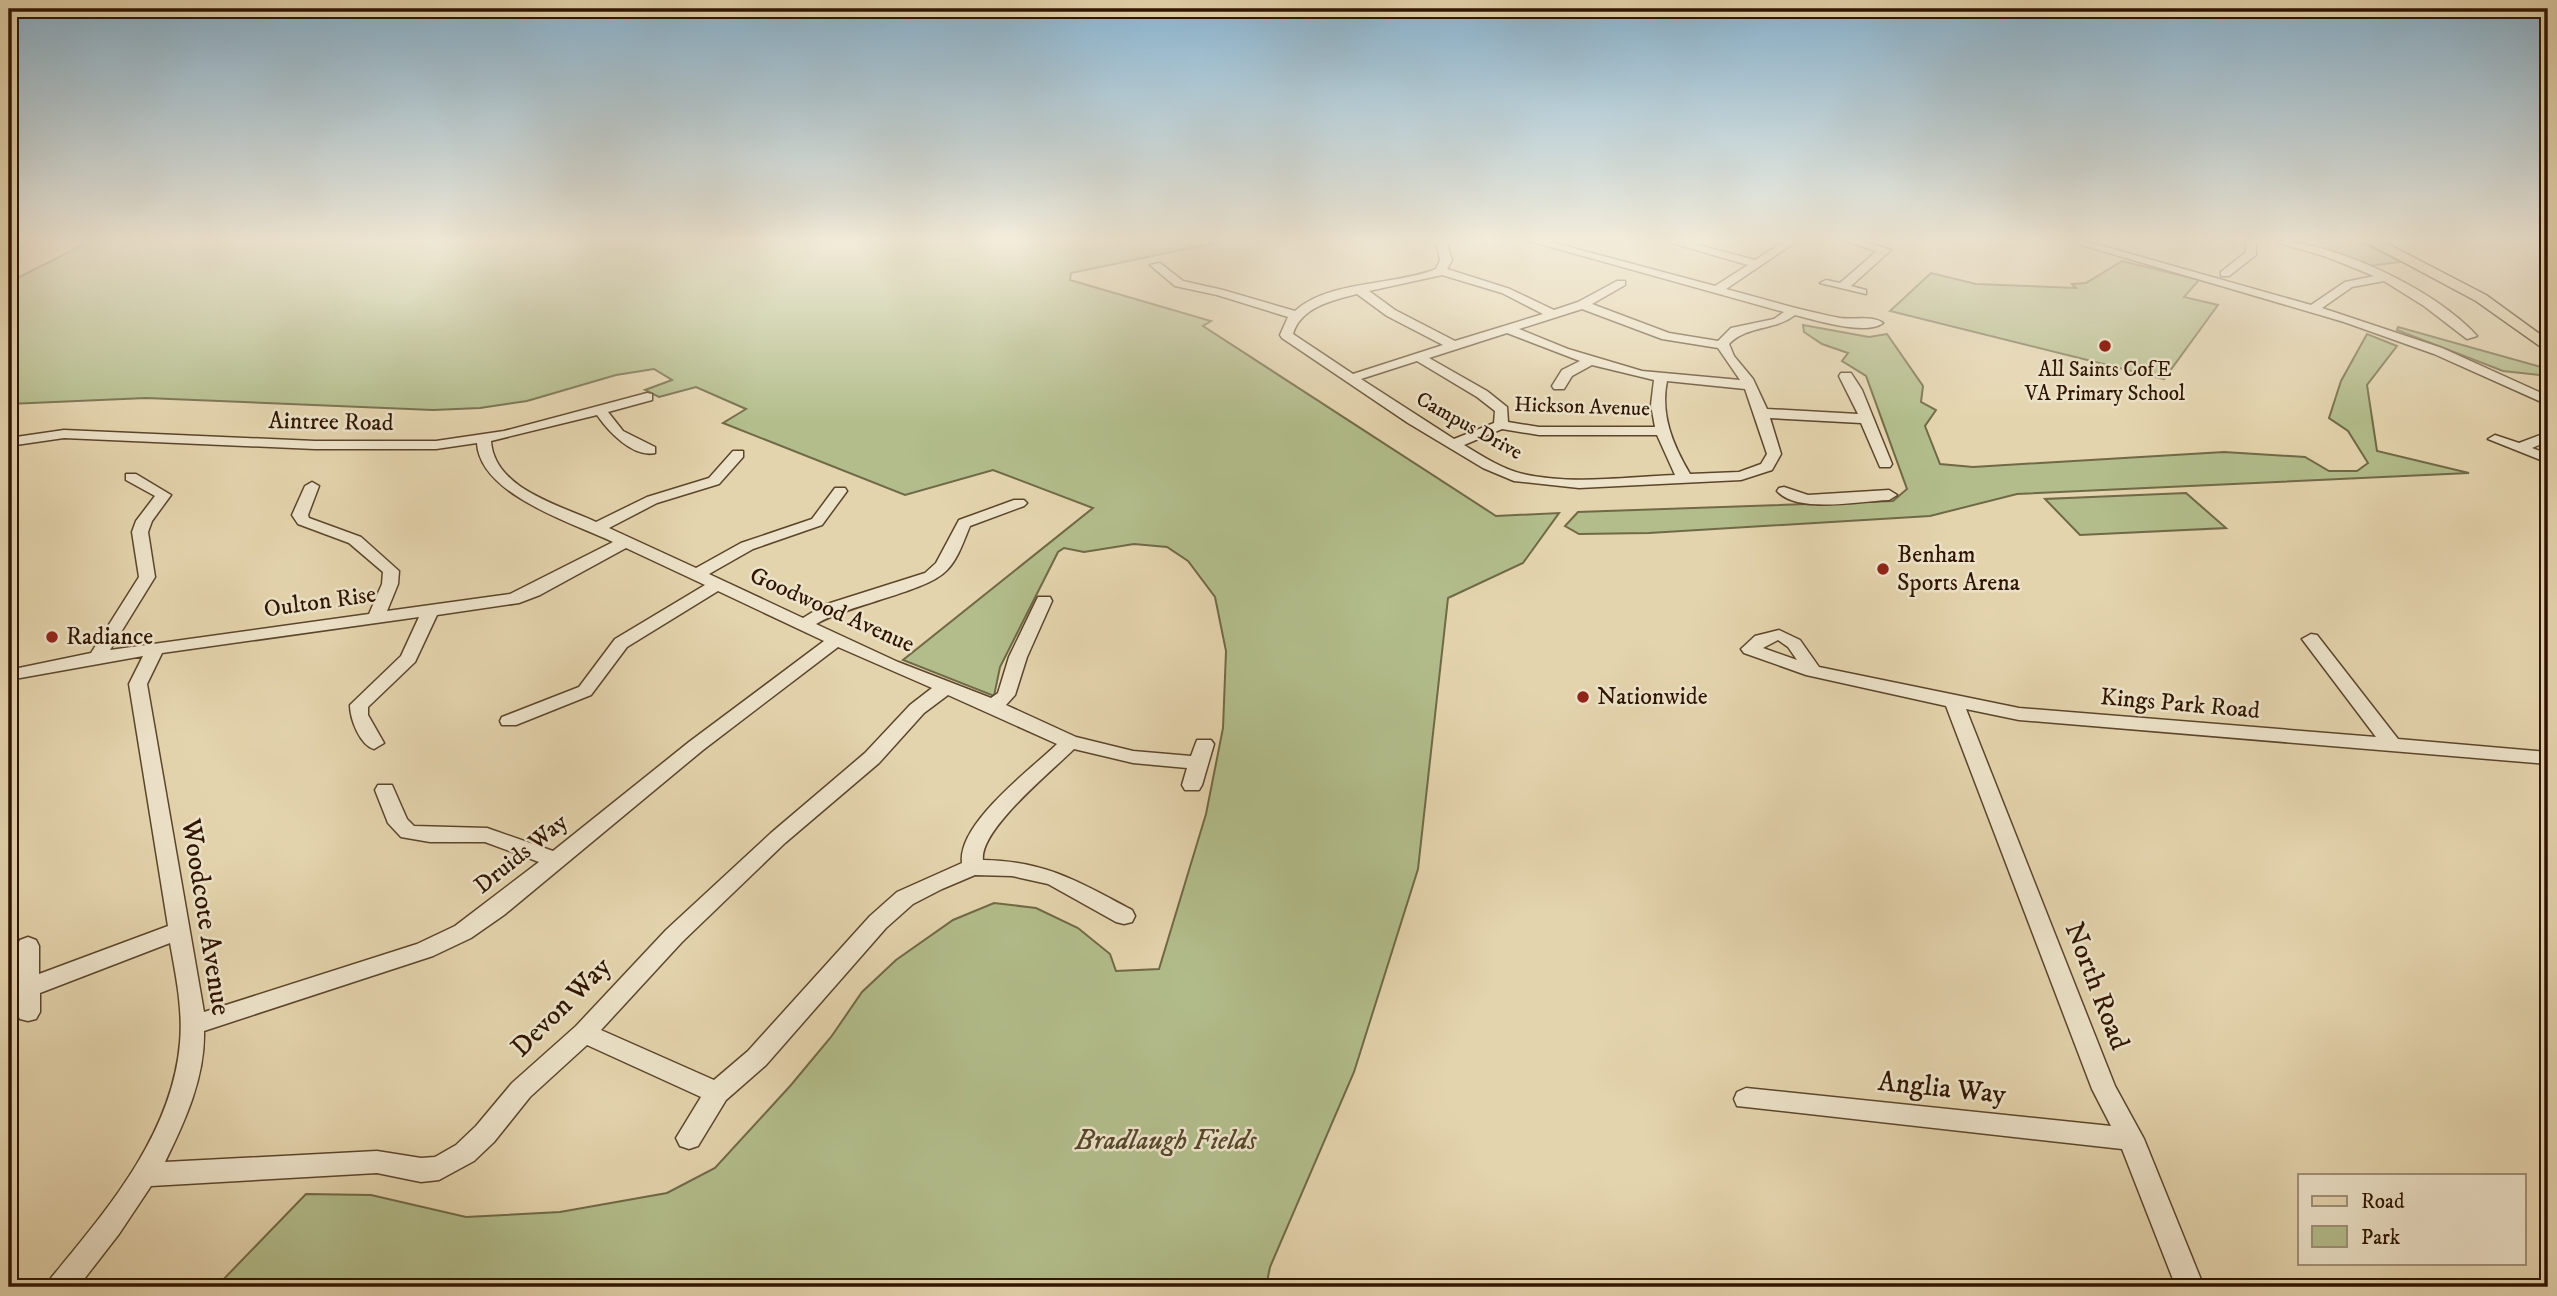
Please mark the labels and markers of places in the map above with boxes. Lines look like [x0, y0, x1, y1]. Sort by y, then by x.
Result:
marker: All Saints CofE VA Primary School [2097, 338, 2113, 354]
place label: All Saints CofE VA Primary School [2024, 357, 2186, 407]
place label: Benham Sports Arena [1897, 540, 2021, 598]
marker: Benham Sports Arena [1875, 561, 1891, 577]
place label: Radiance [66, 622, 153, 652]
marker: Radiance [44, 629, 60, 645]
place label: Nationwide [1597, 682, 1708, 712]
marker: Nationwide [1575, 689, 1591, 705]

